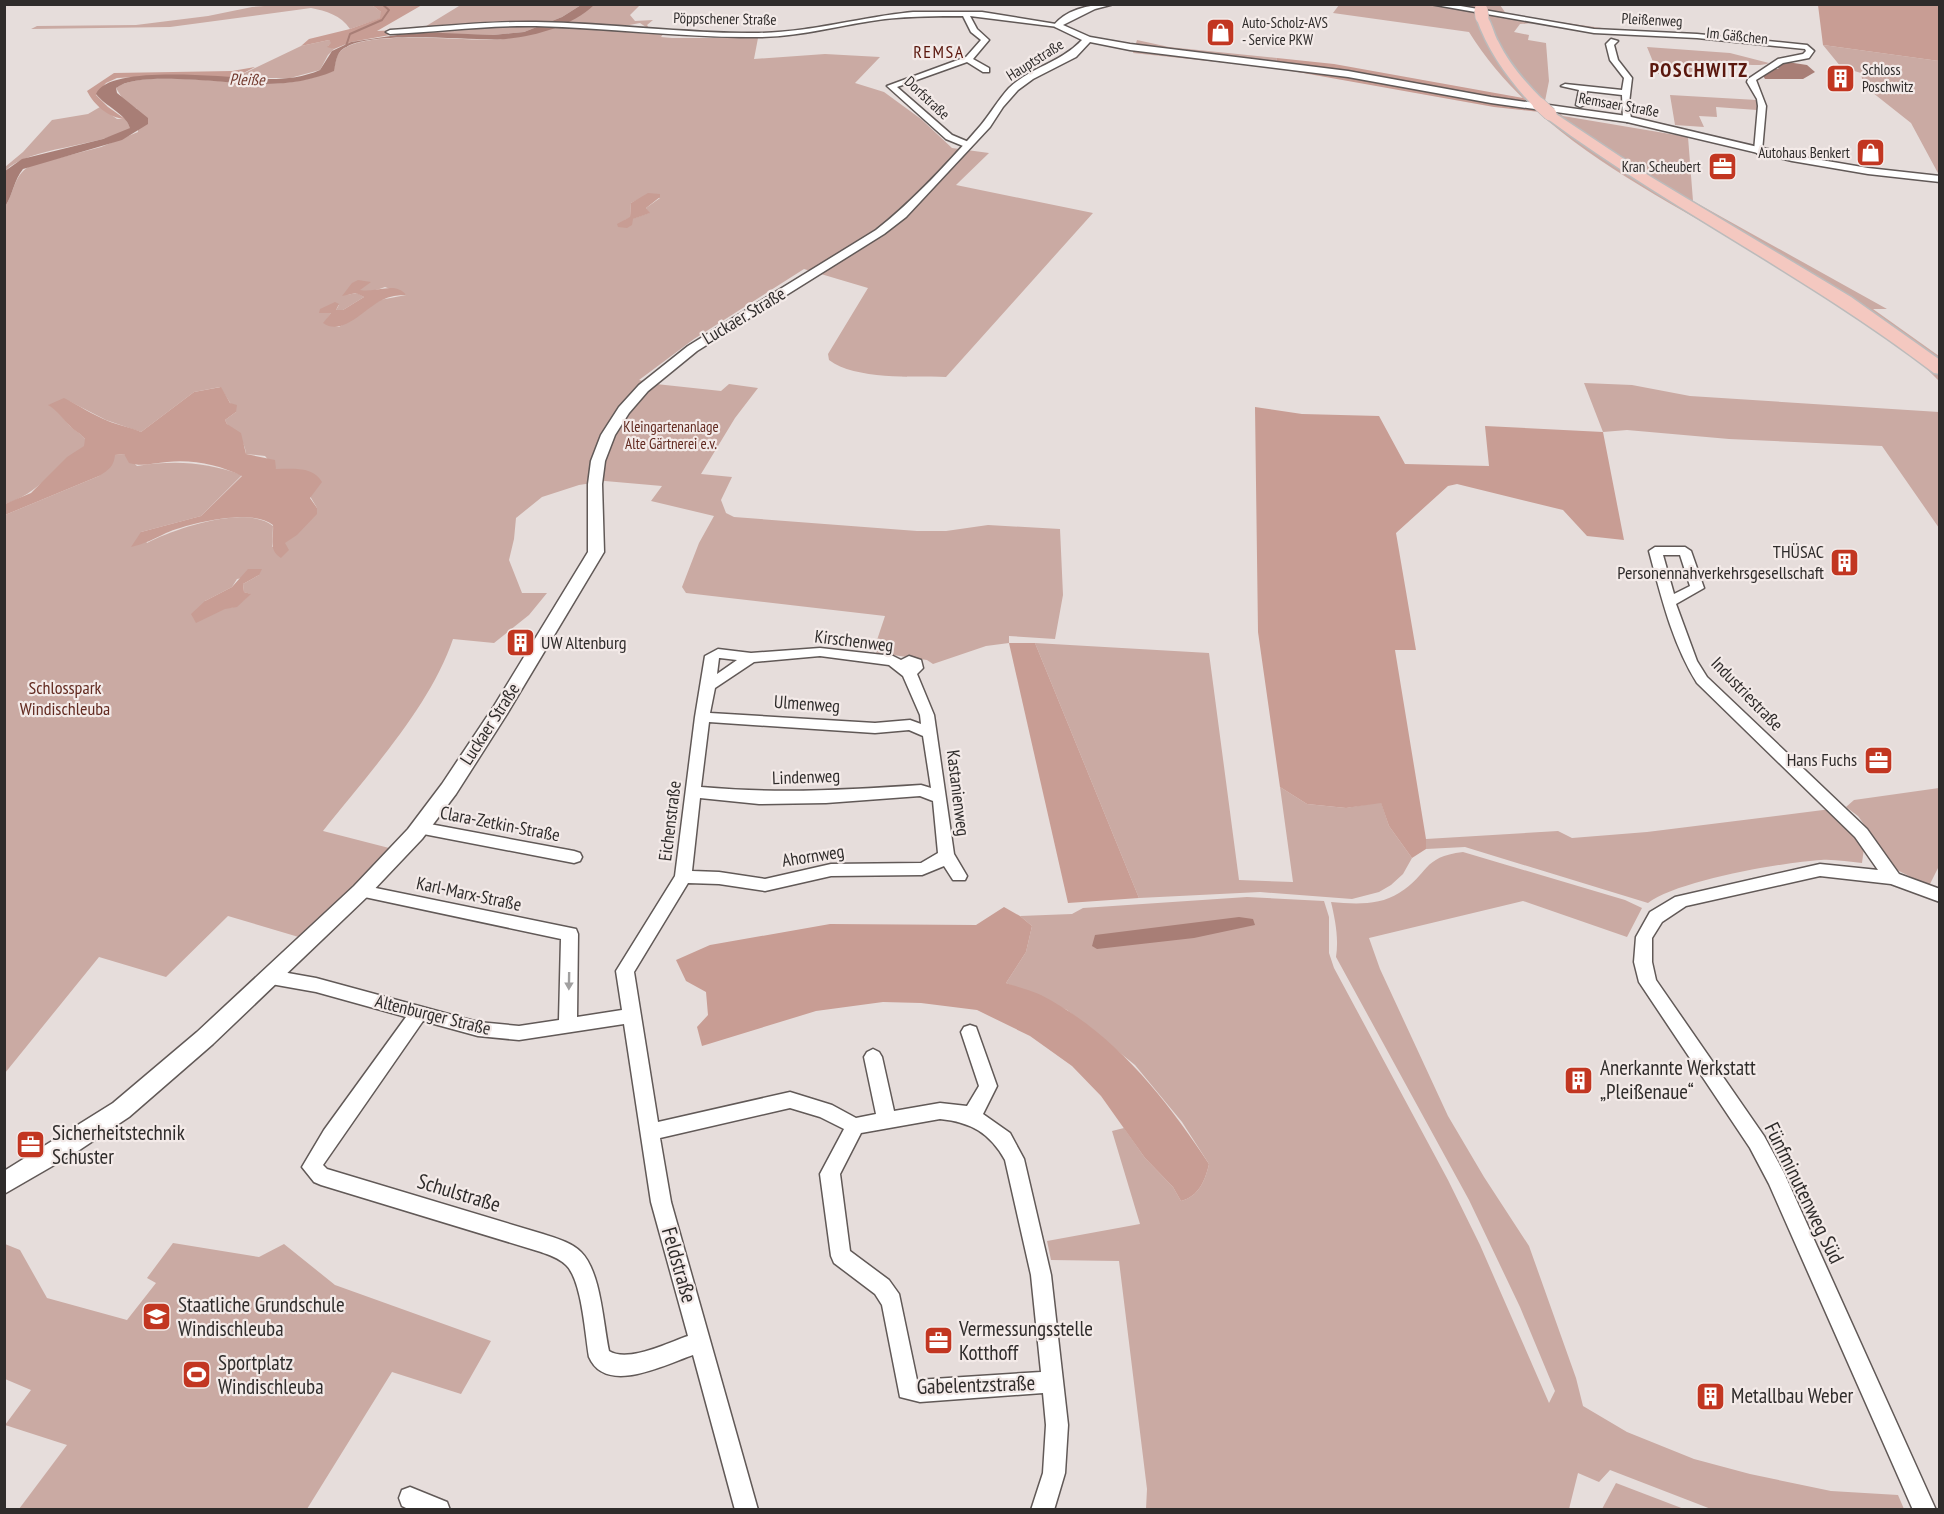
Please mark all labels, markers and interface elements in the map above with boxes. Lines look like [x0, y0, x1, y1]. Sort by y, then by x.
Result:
street label: Pöppschener Straße [673, 8, 777, 29]
street label: Pleißenweg [1621, 8, 1683, 31]
place label: Auto-Scholz-AVS - Service PKW [1242, 13, 1328, 49]
shop icon: Auto-Scholz-AVS - Service PKW [1205, 16, 1237, 48]
street label: Im Gäßchen [1705, 23, 1769, 48]
street label: Hauptstraße [1003, 35, 1067, 85]
district label: REMSA [913, 40, 965, 63]
district label: POSCHWITZ [1649, 57, 1749, 83]
place label: Schloss Poschwitz [1862, 60, 1913, 96]
building icon: Schloss Poschwitz [1825, 63, 1857, 95]
water label: Pleiße [229, 69, 266, 89]
street label: Dorfstraße [901, 72, 954, 123]
street label: Remsaer Straße [1577, 88, 1661, 121]
shop icon: Autohaus Benkert [1855, 137, 1887, 169]
place label: Autohaus Benkert [1758, 143, 1850, 162]
office icon: Kran Scheubert [1706, 151, 1738, 183]
place label: Kran Scheubert [1622, 157, 1701, 176]
street label: Luckaer Straße [698, 282, 789, 349]
park label: Kleingartenanlage Alte Gärtnerei e.v. [623, 417, 719, 453]
place label: THÜSAC Personennahverkehrsgesellschaft [1617, 540, 1824, 584]
building icon: THÜSAC Personennahverkehrsgesellschaft [1829, 546, 1861, 578]
street label: Kirschenweg [813, 624, 895, 657]
building icon: UW Altenburg [504, 627, 536, 659]
place label: UW Altenburg [541, 631, 627, 654]
street label: Industriestraße [1706, 652, 1788, 736]
park label: Schlosspark Windischleuba [20, 676, 110, 720]
street label: Luckaer Straße [455, 679, 525, 769]
street label: Ulmenweg [773, 690, 841, 717]
office icon: Hans Fuchs [1862, 744, 1894, 776]
place label: Hans Fuchs [1787, 748, 1857, 771]
street label: Kastanienweg [942, 749, 975, 837]
street label: Lindenweg [772, 764, 840, 789]
street label: Eichenstraße [653, 779, 686, 862]
street label: Clara-Zetkin-Straße [438, 801, 562, 846]
street label: Ahornweg [780, 839, 846, 872]
street label: Karl-Marx-Straße [415, 871, 524, 916]
one-way arrow [564, 971, 574, 990]
street label: Altenburger Straße [373, 989, 493, 1040]
place label: Anerkannte Werkstatt „Pleißenaue“ [1600, 1054, 1756, 1105]
building icon: Anerkannte Werkstatt „Pleißenaue“ [1563, 1064, 1595, 1096]
street label: Fünfminutenweg Süd [1759, 1118, 1850, 1268]
place label: Sicherheitstechnik Schuster [52, 1119, 185, 1170]
office icon: Sicherheitstechnik Schuster [15, 1129, 47, 1161]
street label: Schulstraße [414, 1167, 504, 1218]
street label: Feldstraße [656, 1224, 703, 1306]
place label: Staatliche Grundschule Windischleuba [178, 1291, 345, 1342]
school or university icon: Staatliche Grundschule Windischleuba [141, 1301, 173, 1333]
place label: Vermessungsstelle Kotthoff [958, 1315, 1093, 1366]
office icon: Vermessungsstelle Kotthoff [922, 1325, 954, 1357]
place label: Sportplatz Windischleuba [218, 1349, 324, 1400]
sports icon: Sportplatz Windischleuba [181, 1359, 213, 1391]
street label: Gabelentzstraße [916, 1369, 1036, 1400]
building icon: Metallbau Weber [1694, 1380, 1726, 1412]
place label: Metallbau Weber [1731, 1382, 1854, 1409]

